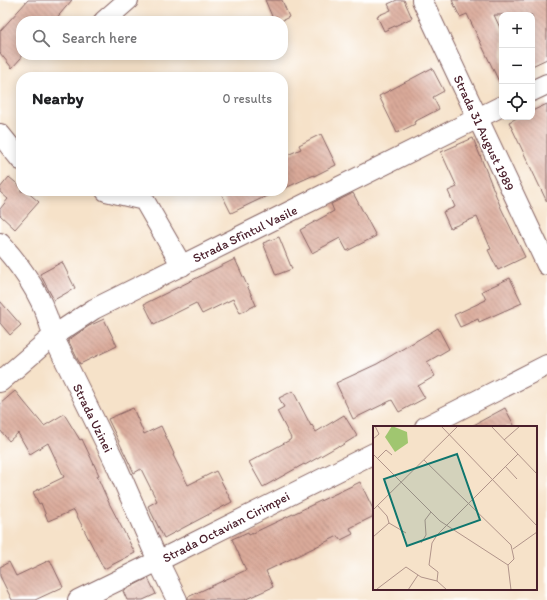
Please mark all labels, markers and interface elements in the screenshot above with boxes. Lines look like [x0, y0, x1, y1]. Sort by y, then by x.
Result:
map controls [499, 12, 535, 120]
button: + [499, 12, 535, 48]
search box [16, 16, 288, 60]
icon: search [30, 27, 52, 49]
text: Search here [62, 29, 137, 47]
button: − [499, 48, 535, 84]
street label: Strada 31 August 1989 [451, 73, 518, 193]
button: locate [499, 84, 535, 120]
text: Nearby [32, 88, 84, 108]
text: 0 results [222, 91, 272, 106]
street label: Strada Sfîntul Vasile [190, 202, 300, 266]
street label: Strada Uzinei [70, 381, 116, 455]
inset map [373, 426, 537, 590]
street label: Strada Octavian Cirimpei [160, 488, 292, 566]

